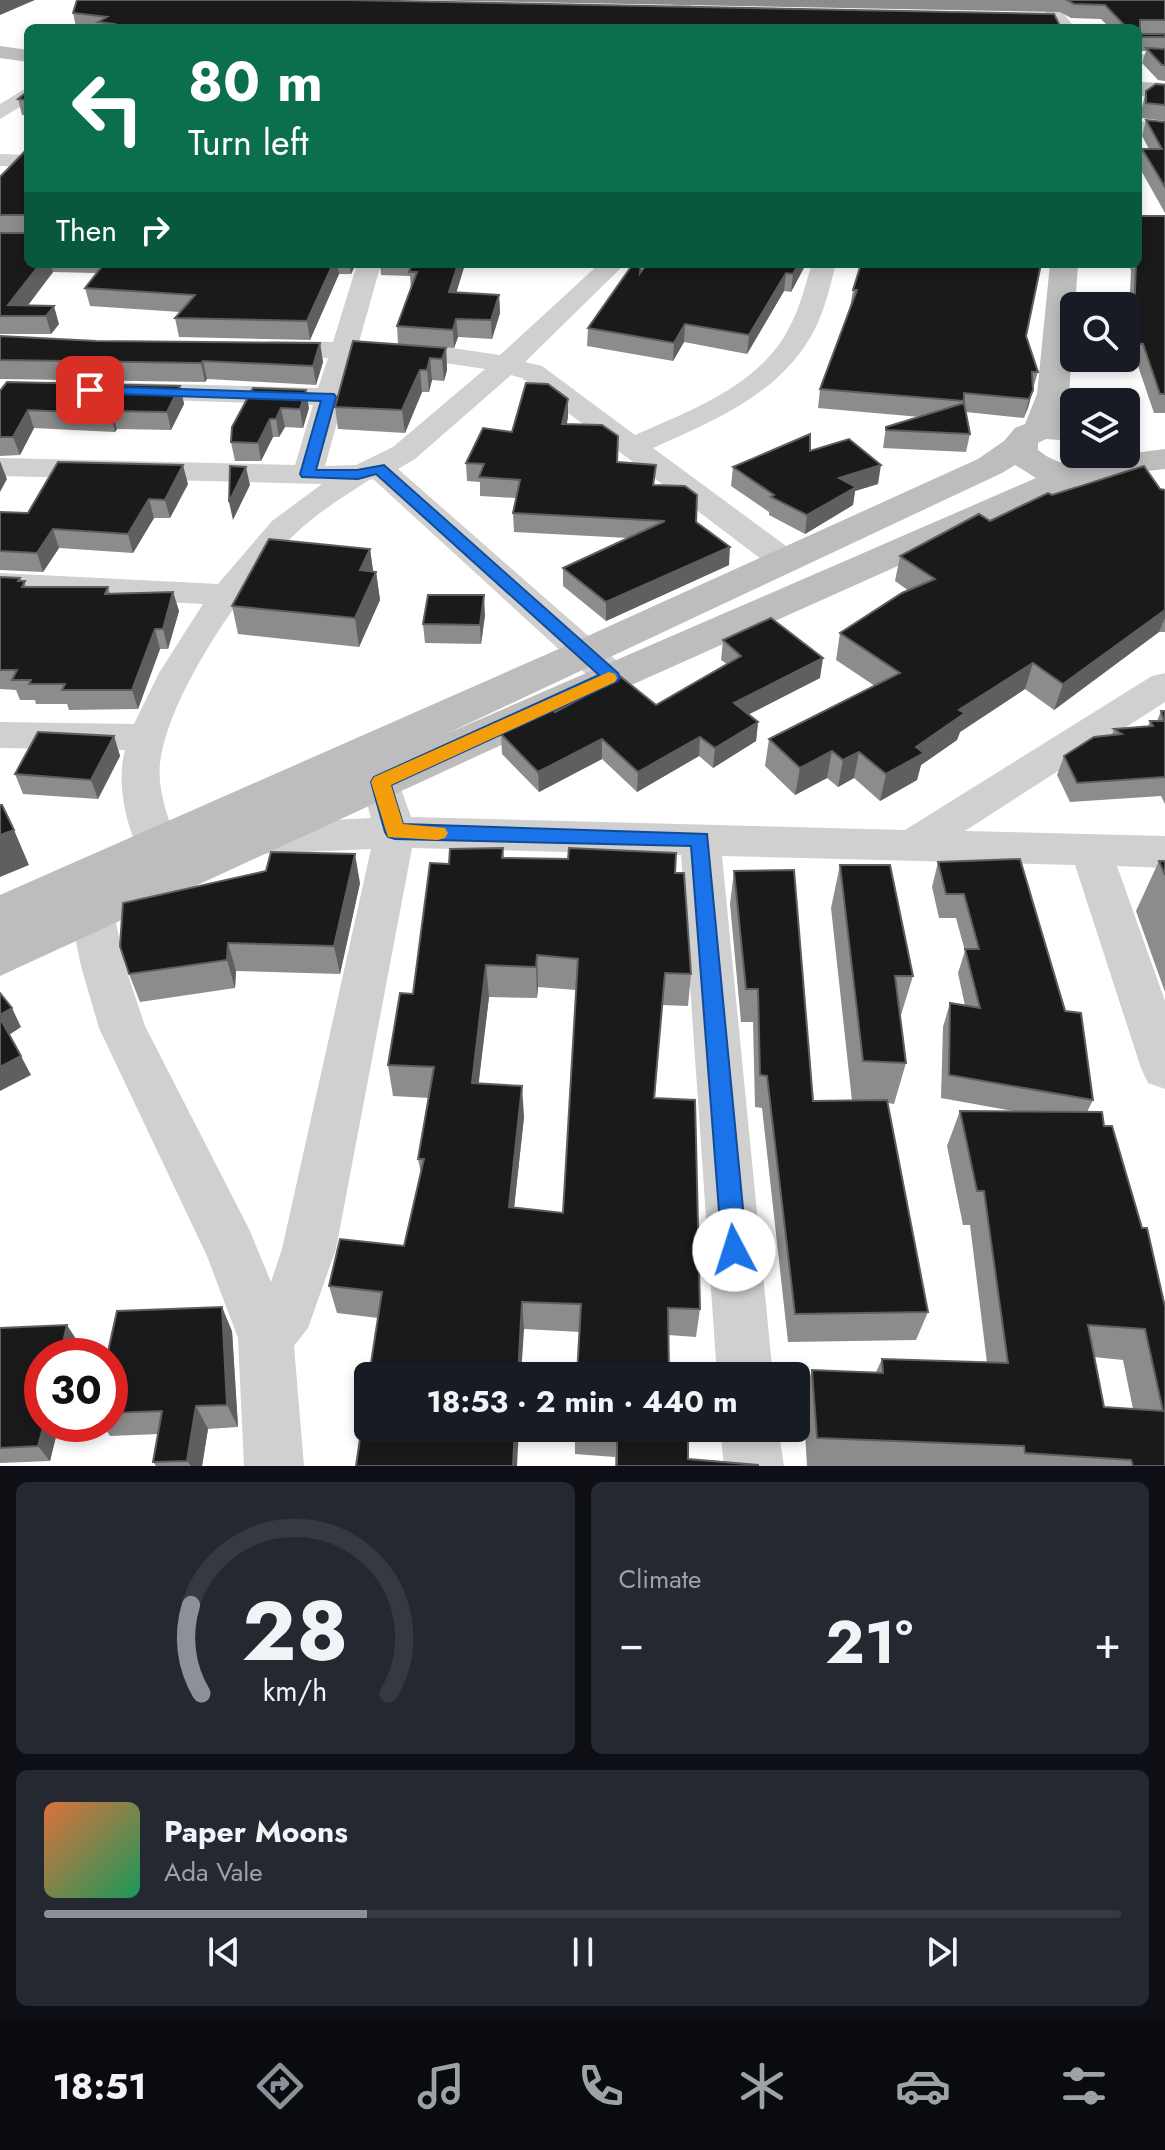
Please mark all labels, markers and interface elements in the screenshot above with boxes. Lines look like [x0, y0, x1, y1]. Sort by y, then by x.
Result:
text: 80 m [188, 41, 323, 122]
icon: left [56, 56, 160, 160]
text: Turn left [188, 116, 309, 168]
icon: right [133, 208, 177, 252]
text: Then [56, 209, 117, 252]
map controls [1060, 292, 1140, 468]
button: search [1060, 292, 1140, 372]
pin [56, 356, 124, 424]
icon: arrive [68, 368, 112, 412]
button: layers [1060, 388, 1140, 468]
position arrow [692, 1208, 776, 1292]
speed limit sign: 30 [24, 1338, 128, 1442]
text: 18:53 · 2 min · 440 m [426, 1380, 738, 1423]
text: Climate [619, 1560, 701, 1598]
text: 28 [242, 1571, 349, 1691]
text: 21° [825, 1599, 913, 1686]
text: − [619, 1611, 644, 1675]
text: + [1094, 1611, 1121, 1675]
text: km/h [263, 1670, 328, 1712]
text: Paper Moons [164, 1810, 348, 1853]
text: Ada Vale [164, 1853, 263, 1891]
icon: previous [202, 1930, 246, 1974]
icon: pause [561, 1930, 605, 1974]
icon: next [920, 1930, 964, 1974]
icon: directions [252, 2058, 308, 2114]
icon: music [413, 2058, 469, 2114]
icon: phone [573, 2058, 629, 2114]
icon: climate [734, 2058, 790, 2114]
icon: car [895, 2058, 951, 2114]
icon: filters [1056, 2058, 1112, 2114]
text: 18:51 [52, 2060, 147, 2112]

